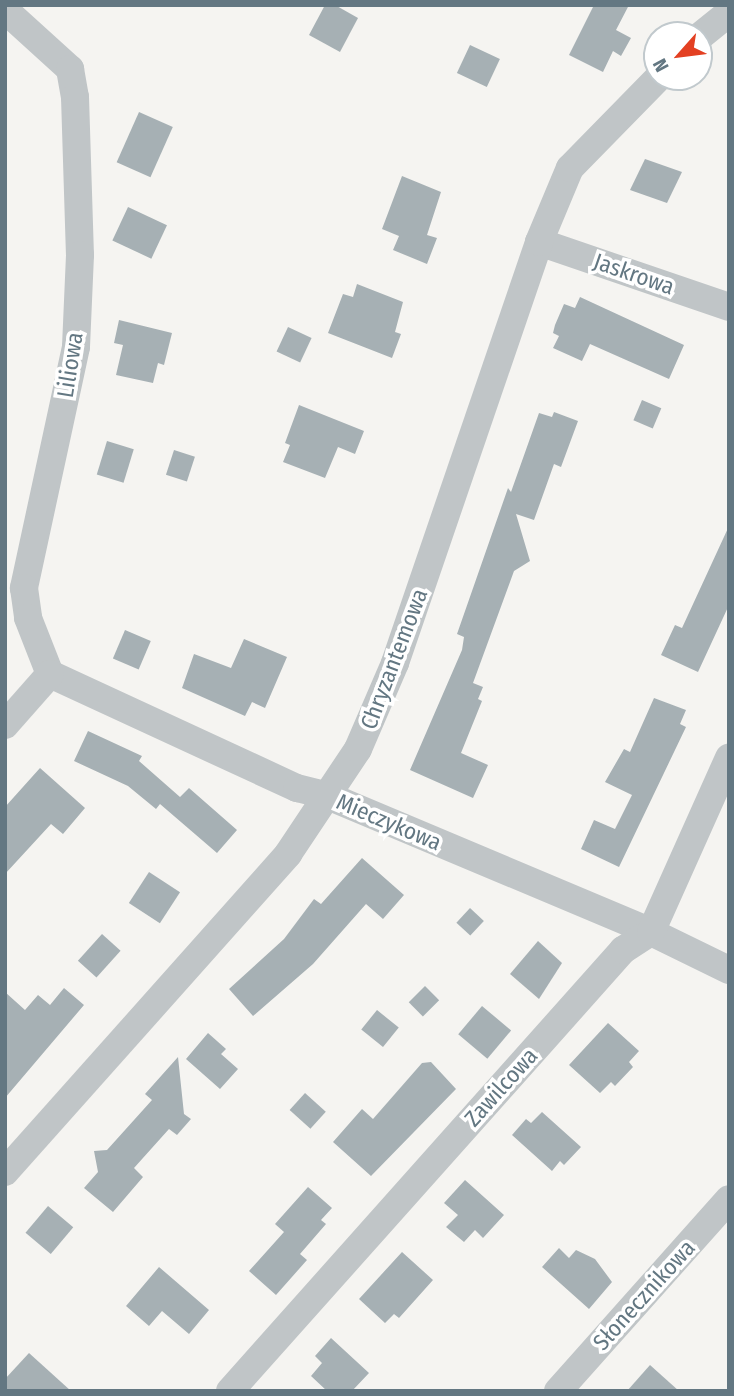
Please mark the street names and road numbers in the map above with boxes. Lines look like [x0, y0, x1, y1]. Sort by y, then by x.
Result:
street label: Jaskrowa [590, 247, 678, 301]
street label: Liliowa [51, 330, 89, 400]
street label: Chryzantemowa [355, 585, 433, 733]
street label: Mieczykowa [332, 788, 446, 856]
street label: Zawilcowa [459, 1042, 543, 1132]
street label: Słonecznikowa [587, 1234, 701, 1356]

